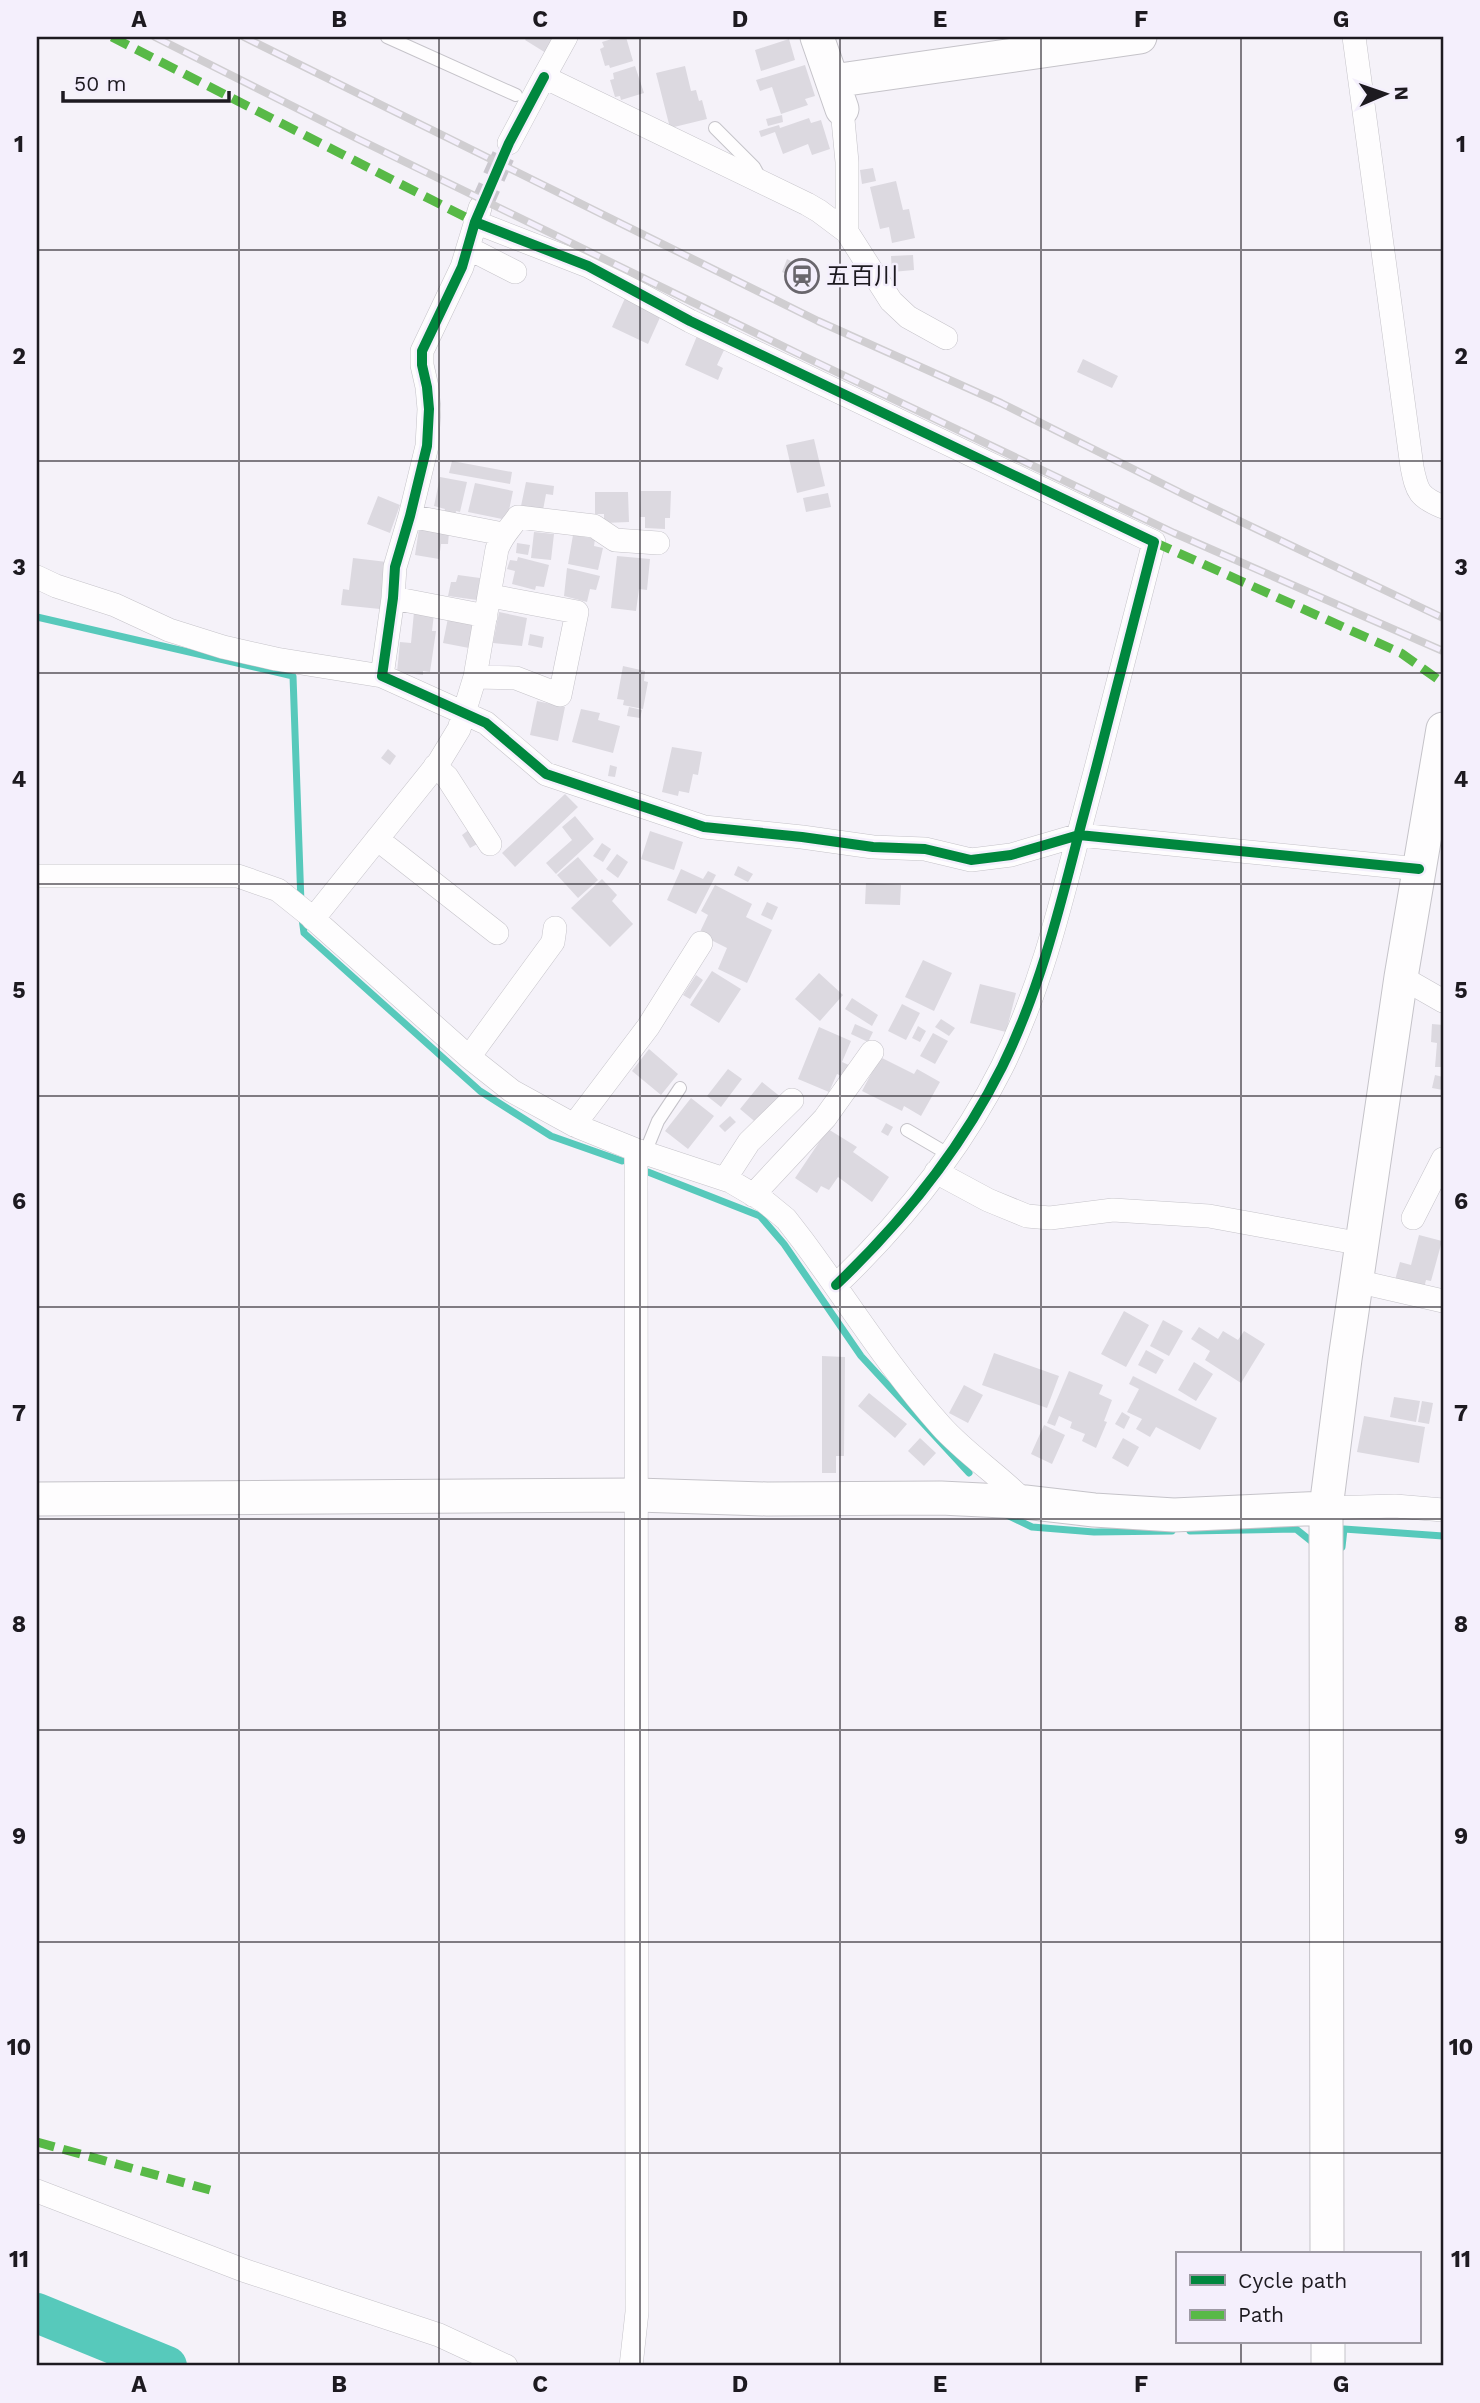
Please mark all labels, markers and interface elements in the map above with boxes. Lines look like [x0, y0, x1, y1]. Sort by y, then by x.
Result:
text: A [131, 6, 147, 33]
text: B [331, 6, 347, 33]
text: C [532, 6, 548, 33]
text: D [732, 6, 748, 33]
text: E [933, 6, 947, 33]
text: F [1134, 6, 1148, 33]
text: G [1333, 6, 1349, 33]
scale bar [63, 60, 229, 104]
north arrow [1350, 60, 1420, 130]
text: 50 m [74, 71, 126, 96]
text: N [1390, 86, 1413, 101]
text: 1 [14, 131, 24, 158]
text: 1 [1456, 131, 1466, 158]
station icon: 五百川 [783, 257, 821, 295]
place label: 五百川 [826, 262, 898, 290]
text: 2 [12, 343, 26, 370]
text: 2 [1454, 343, 1468, 370]
text: 3 [12, 554, 26, 581]
text: 3 [1454, 554, 1468, 581]
text: 4 [12, 766, 27, 793]
text: 4 [1454, 766, 1469, 793]
text: 5 [12, 977, 26, 1004]
text: 5 [1454, 977, 1468, 1004]
text: 6 [12, 1188, 26, 1215]
text: 6 [1454, 1188, 1468, 1215]
text: 7 [12, 1400, 26, 1427]
text: 7 [1454, 1400, 1468, 1427]
text: 8 [12, 1611, 26, 1638]
text: 8 [1454, 1611, 1468, 1638]
text: 9 [12, 1823, 26, 1850]
text: 9 [1454, 1823, 1468, 1850]
text: 10 [7, 2034, 31, 2061]
text: 10 [1449, 2034, 1473, 2061]
text: 11 [9, 2246, 29, 2273]
text: 11 [1451, 2246, 1471, 2273]
legend [1176, 2252, 1420, 2344]
text: Cycle path [1238, 2268, 1347, 2293]
text: Path [1238, 2302, 1284, 2327]
text: A [131, 2371, 147, 2398]
text: B [331, 2371, 347, 2398]
text: C [532, 2371, 548, 2398]
text: D [732, 2371, 748, 2398]
text: E [933, 2371, 947, 2398]
text: F [1134, 2371, 1148, 2398]
text: G [1333, 2371, 1349, 2398]

